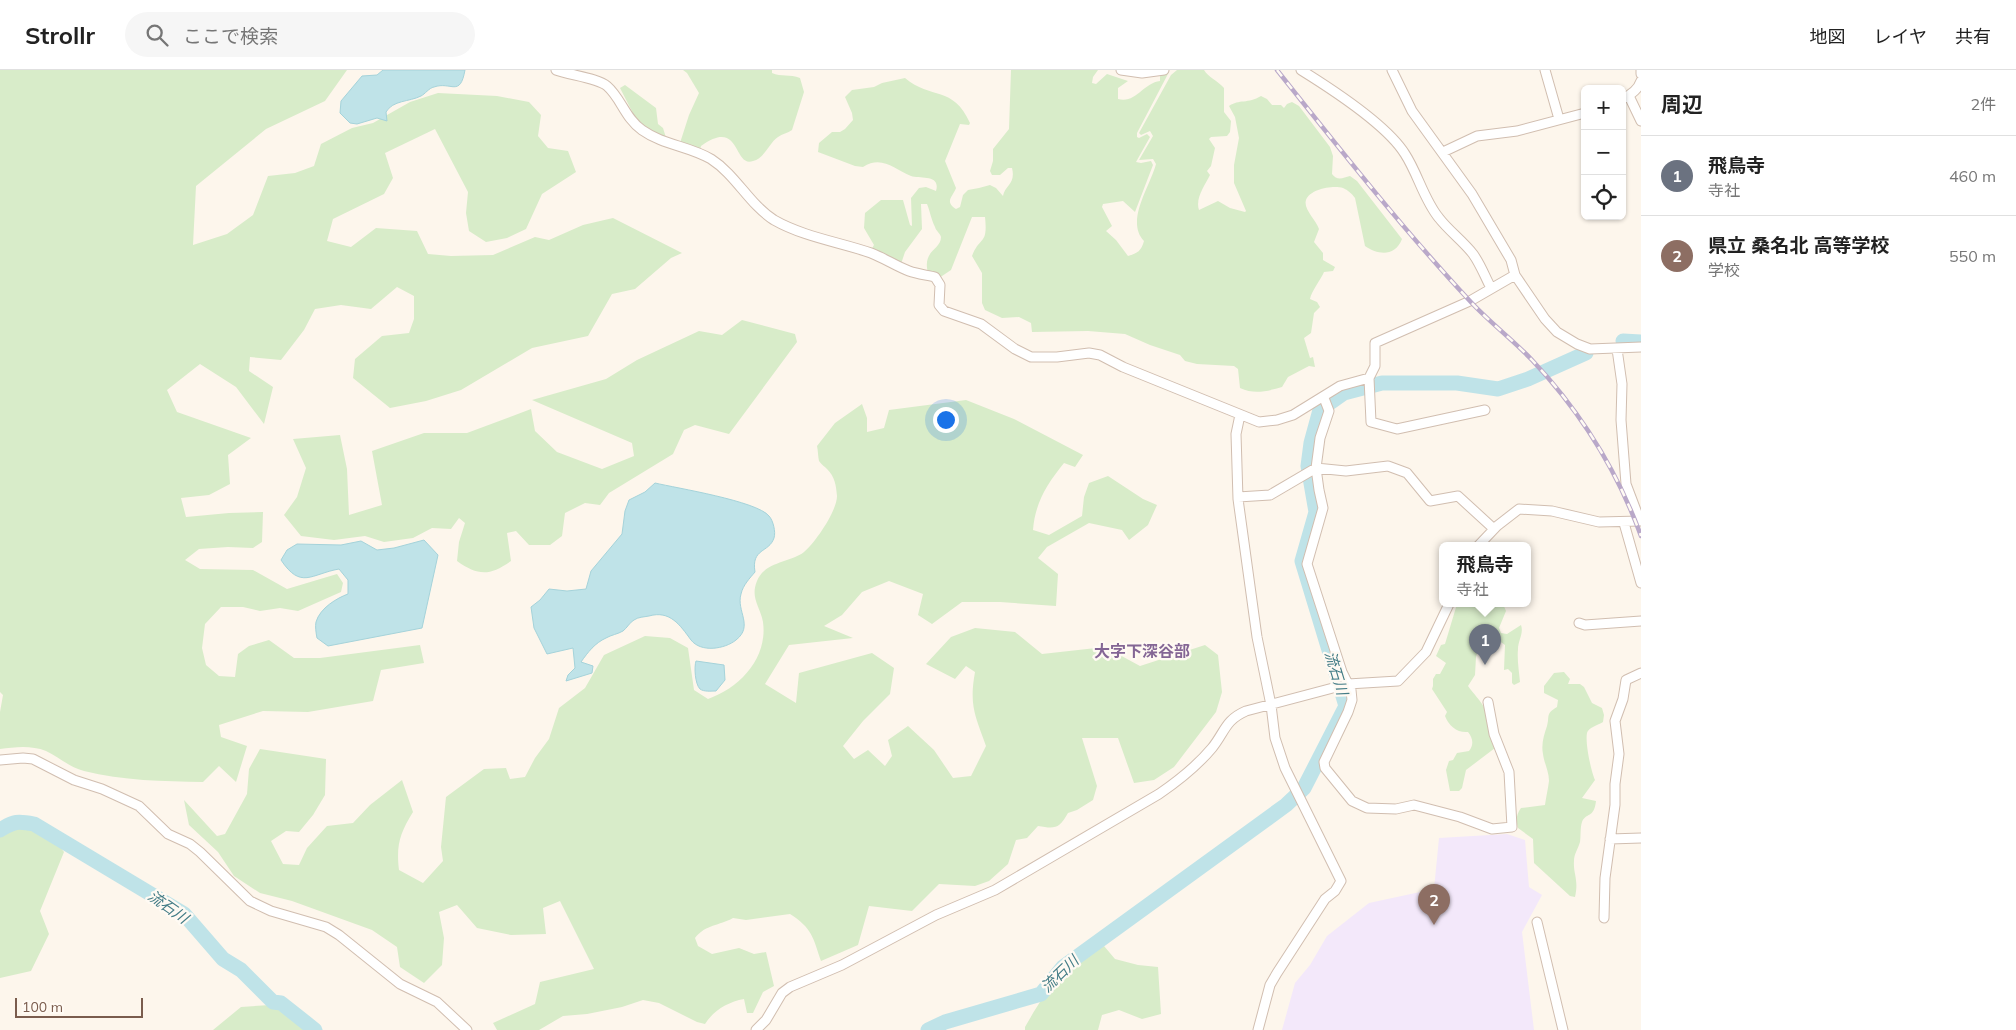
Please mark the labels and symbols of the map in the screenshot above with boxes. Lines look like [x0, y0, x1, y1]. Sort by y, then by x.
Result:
your location [933, 407, 959, 433]
pin: 1 [1469, 624, 1501, 665]
district label: 大字下深谷部 [1094, 641, 1190, 661]
water label: 流石川 [1321, 649, 1353, 699]
pin: 2 [1418, 884, 1450, 925]
water label: 流石川 [144, 886, 194, 928]
water label: 流石川 [1037, 950, 1084, 996]
scale bar [15, 995, 142, 1018]

